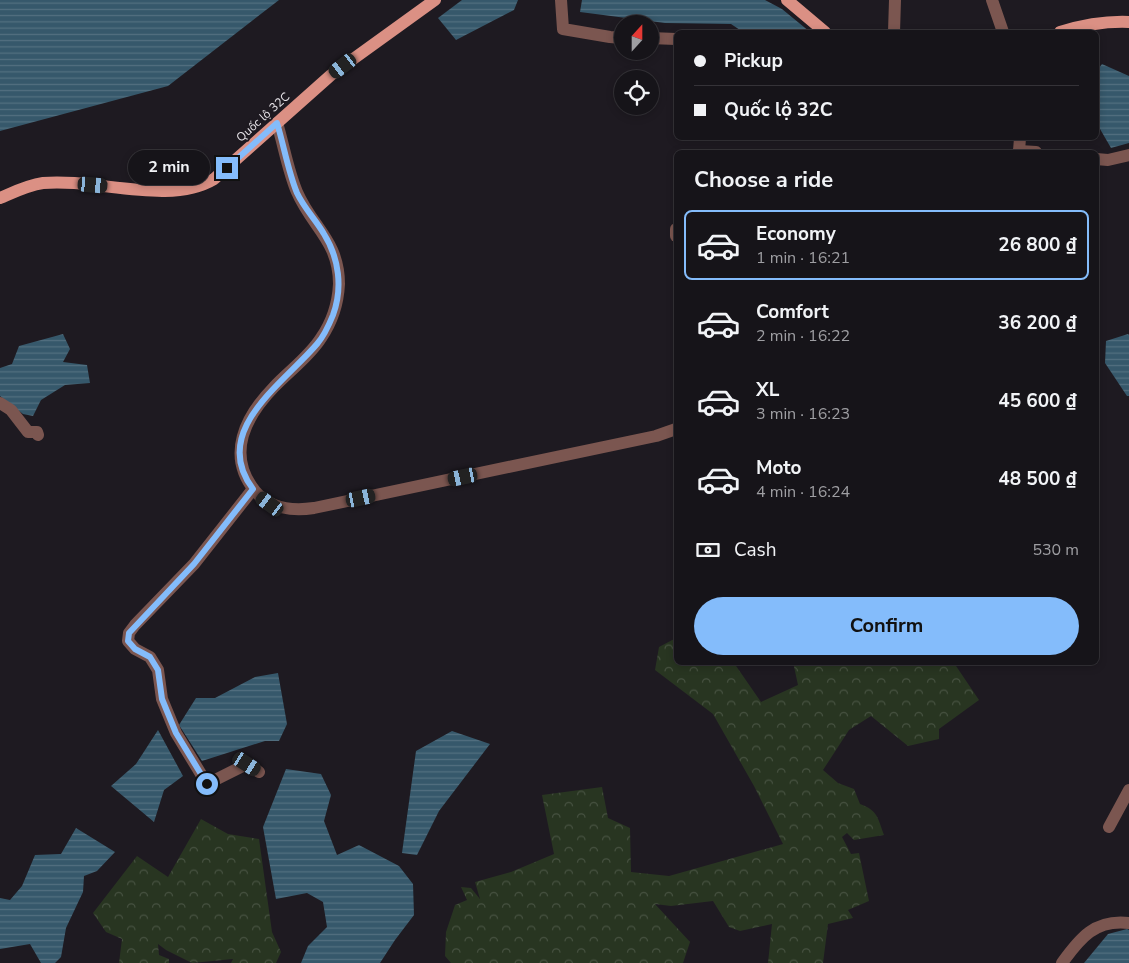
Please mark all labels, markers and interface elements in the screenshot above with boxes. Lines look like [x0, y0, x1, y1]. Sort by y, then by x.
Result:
north arrow [614, 15, 659, 60]
map controls [614, 15, 659, 115]
text: Pickup [724, 48, 783, 74]
car [326, 51, 359, 81]
button: locate [614, 70, 659, 115]
street label: Quốc lộ 32C [233, 89, 293, 145]
text: Quốc lộ 32C [724, 97, 833, 123]
callout: 2 min [127, 150, 210, 186]
text: 2 min [148, 156, 190, 178]
route end [216, 157, 238, 179]
text: Choose a ride [694, 165, 833, 195]
car [77, 176, 108, 194]
text: Economy [756, 221, 836, 247]
icon: car [696, 223, 741, 268]
text: 26 800 ₫ [998, 232, 1077, 258]
text: 1 min · 16:21 [756, 247, 850, 269]
text: Comfort [756, 299, 829, 325]
icon: car [696, 301, 741, 346]
text: 36 200 ₫ [998, 310, 1077, 336]
text: 2 min · 16:22 [756, 325, 850, 347]
text: XL [756, 377, 779, 403]
icon: car [696, 379, 741, 424]
text: 45 600 ₫ [998, 388, 1077, 414]
text: 3 min · 16:23 [756, 403, 850, 425]
text: Moto [756, 455, 802, 481]
icon: car [696, 457, 741, 502]
text: 48 500 ₫ [998, 466, 1077, 492]
car [446, 467, 479, 487]
text: 4 min · 16:24 [756, 481, 850, 503]
car [344, 488, 377, 508]
car [253, 489, 286, 519]
icon: cash [694, 536, 722, 564]
text: Cash [734, 537, 776, 563]
text: 530 m [1032, 539, 1079, 561]
button: Confirm [694, 597, 1079, 655]
car [230, 750, 263, 778]
route start [196, 773, 218, 795]

